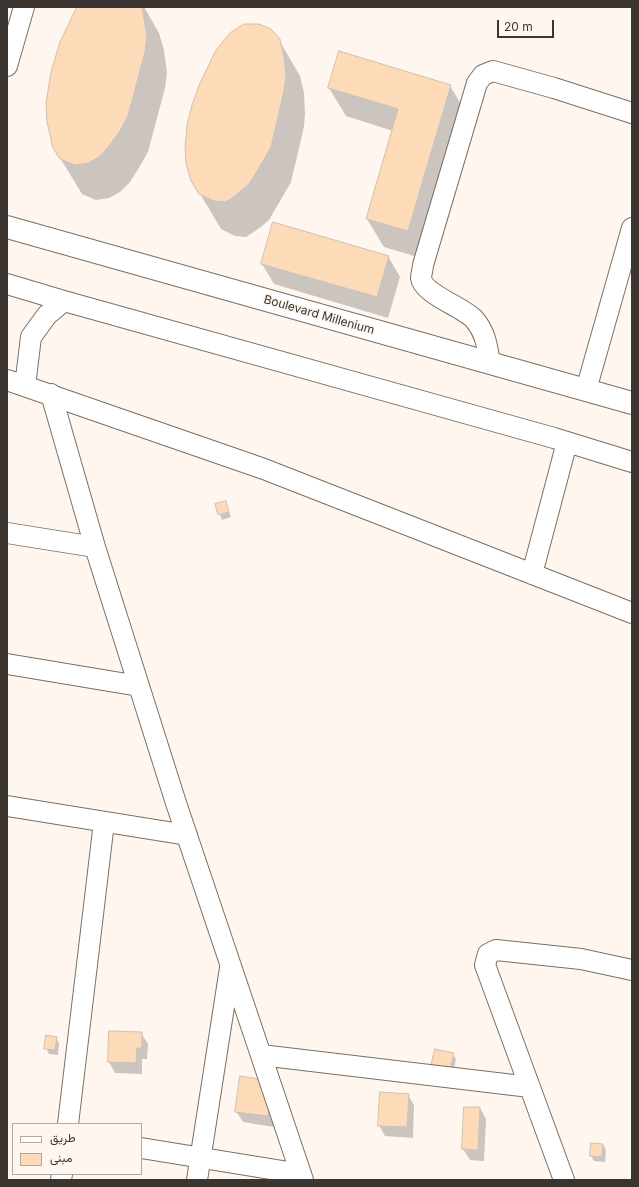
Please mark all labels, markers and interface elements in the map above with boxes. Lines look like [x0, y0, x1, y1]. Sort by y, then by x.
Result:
scale bar [499, 12, 556, 38]
text: 20 m [504, 19, 533, 34]
street label: Boulevard Millenium [262, 292, 376, 338]
legend [12, 1123, 142, 1175]
text: طريق [50, 1130, 75, 1145]
text: مبنى [50, 1150, 72, 1165]

